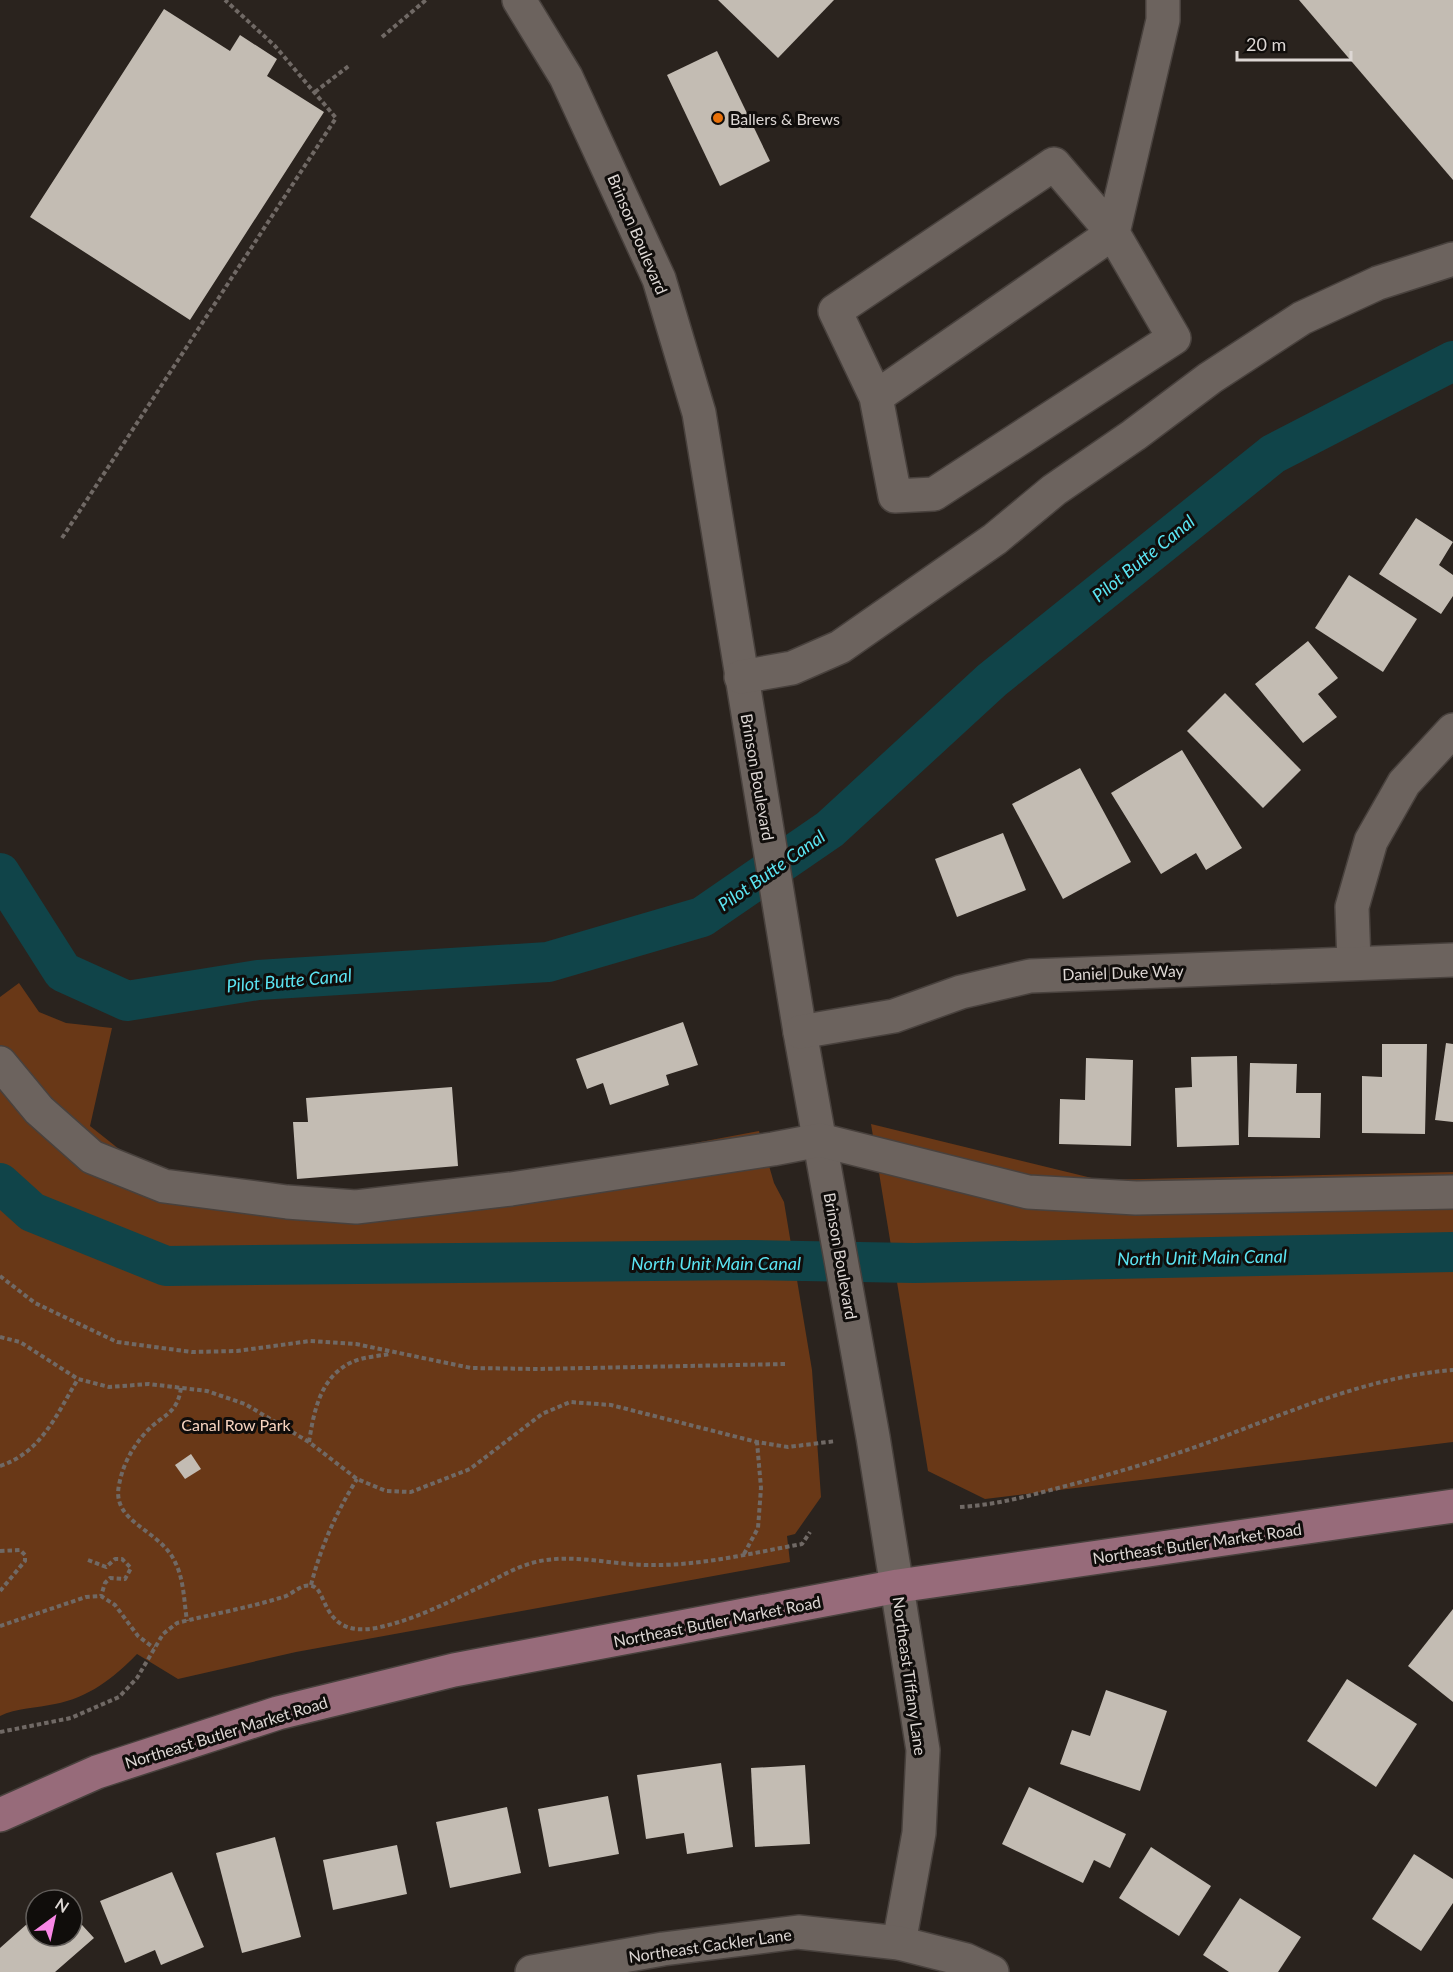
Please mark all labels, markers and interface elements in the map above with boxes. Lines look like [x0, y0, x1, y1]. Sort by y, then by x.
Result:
scale bar [1237, 24, 1351, 62]
text: 20 m [1246, 33, 1286, 55]
place label: Ballers & Brews [730, 109, 840, 128]
marker: Ballers & Brews [711, 111, 725, 125]
street label: Brinson Boulevard [604, 171, 672, 297]
water label: Pilot Butte Canal [1087, 510, 1199, 606]
street label: Brinson Boulevard [737, 712, 779, 842]
water label: Pilot Butte Canal [713, 825, 829, 915]
street label: Daniel Duke Way [1062, 960, 1185, 984]
water label: Pilot Butte Canal [225, 964, 353, 996]
street label: Brinson Boulevard [820, 1191, 862, 1321]
water label: North Unit Main Canal [1117, 1245, 1287, 1269]
water label: North Unit Main Canal [631, 1252, 801, 1274]
park label: Canal Row Park [181, 1415, 292, 1434]
street label: Northeast Butler Market Road [1091, 1519, 1303, 1567]
street label: Northeast Butler Market Road [612, 1592, 822, 1650]
street label: Northeast Tiffany Lane [889, 1595, 931, 1757]
street label: Northeast Butler Market Road [122, 1692, 330, 1772]
north arrow [24, 1888, 84, 1948]
text: N [52, 1894, 73, 1916]
street label: Northeast Cackler Lane [627, 1924, 793, 1966]

